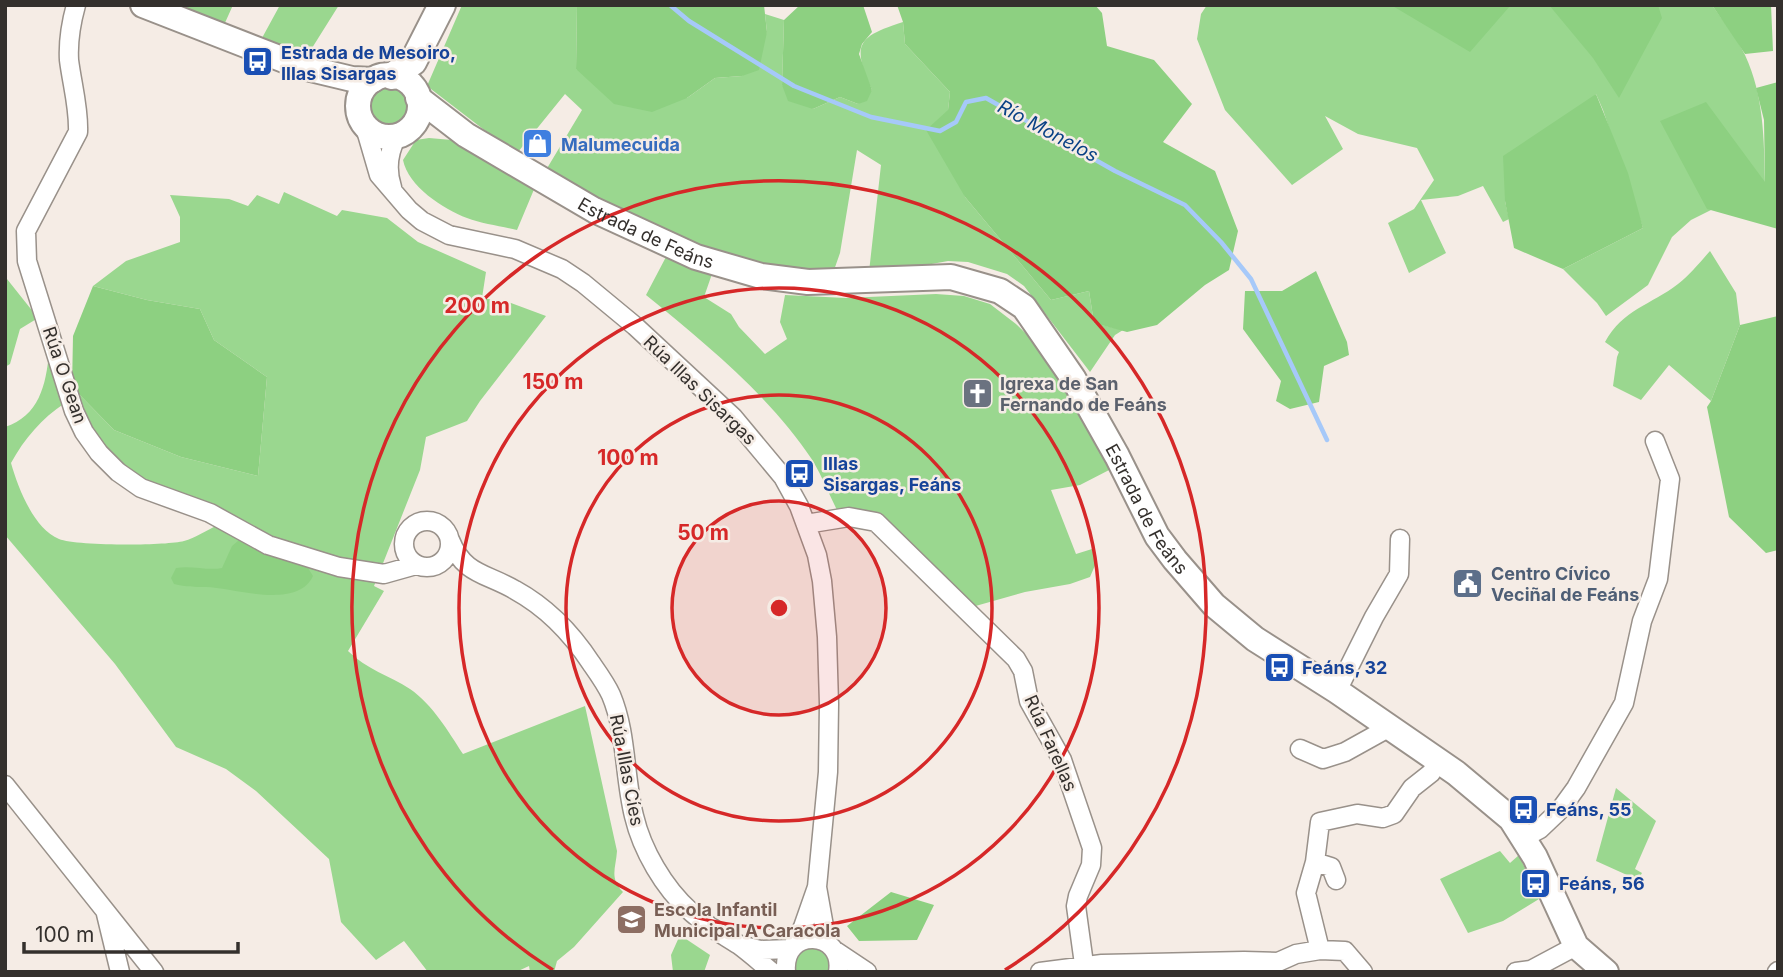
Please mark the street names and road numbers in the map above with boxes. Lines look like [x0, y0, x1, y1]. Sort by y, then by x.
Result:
street label: Estrada de Feáns [575, 193, 716, 272]
street label: Rúa O Gean [39, 324, 91, 426]
street label: Rúa Illas Sisargas [639, 331, 761, 449]
street label: Estrada de Feáns [1102, 440, 1193, 578]
street label: Rúa Farellas [1020, 692, 1082, 794]
street label: Rúa Illas Cíes [606, 712, 648, 828]

